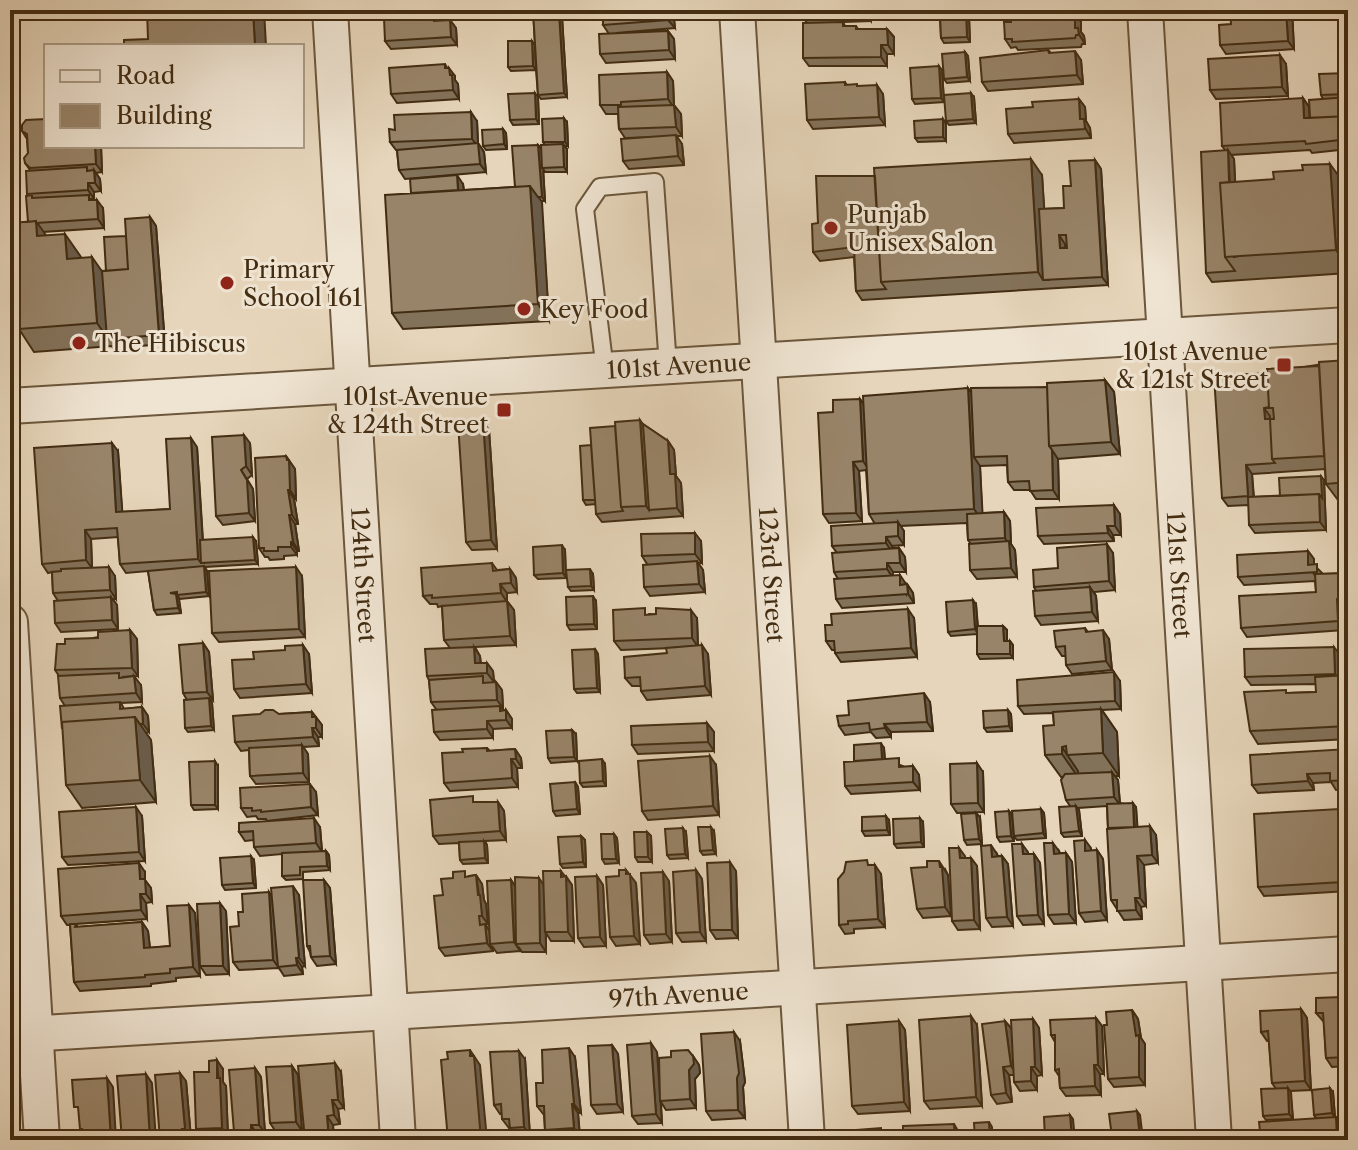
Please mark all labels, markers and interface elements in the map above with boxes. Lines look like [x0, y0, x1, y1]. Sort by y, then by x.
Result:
legend [44, 44, 304, 148]
text: Road [116, 61, 176, 90]
text: Building [116, 101, 212, 130]
place label: Punjab Unisex Salon [847, 200, 994, 257]
marker: Punjab Unisex Salon [822, 219, 840, 237]
place label: Primary School 161 [243, 255, 362, 312]
marker: Primary School 161 [218, 274, 236, 292]
place label: Key Food [540, 295, 649, 324]
marker: Key Food [515, 300, 533, 318]
place label: The Hibiscus [95, 329, 246, 358]
marker: The Hibiscus [70, 334, 88, 352]
place label: 101st Avenue & 121st Street [1115, 337, 1269, 394]
street label: 101st Avenue [606, 347, 752, 384]
marker: 101st Avenue & 121st Street [1275, 356, 1293, 374]
place label: 101st Avenue & 124th Street [327, 382, 489, 439]
marker: 101st Avenue & 124th Street [495, 401, 513, 419]
street label: 124th Street [345, 506, 383, 644]
street label: 123rd Street [753, 506, 791, 644]
street label: 121st Street [1161, 511, 1198, 640]
street label: 97th Avenue [608, 976, 750, 1013]

